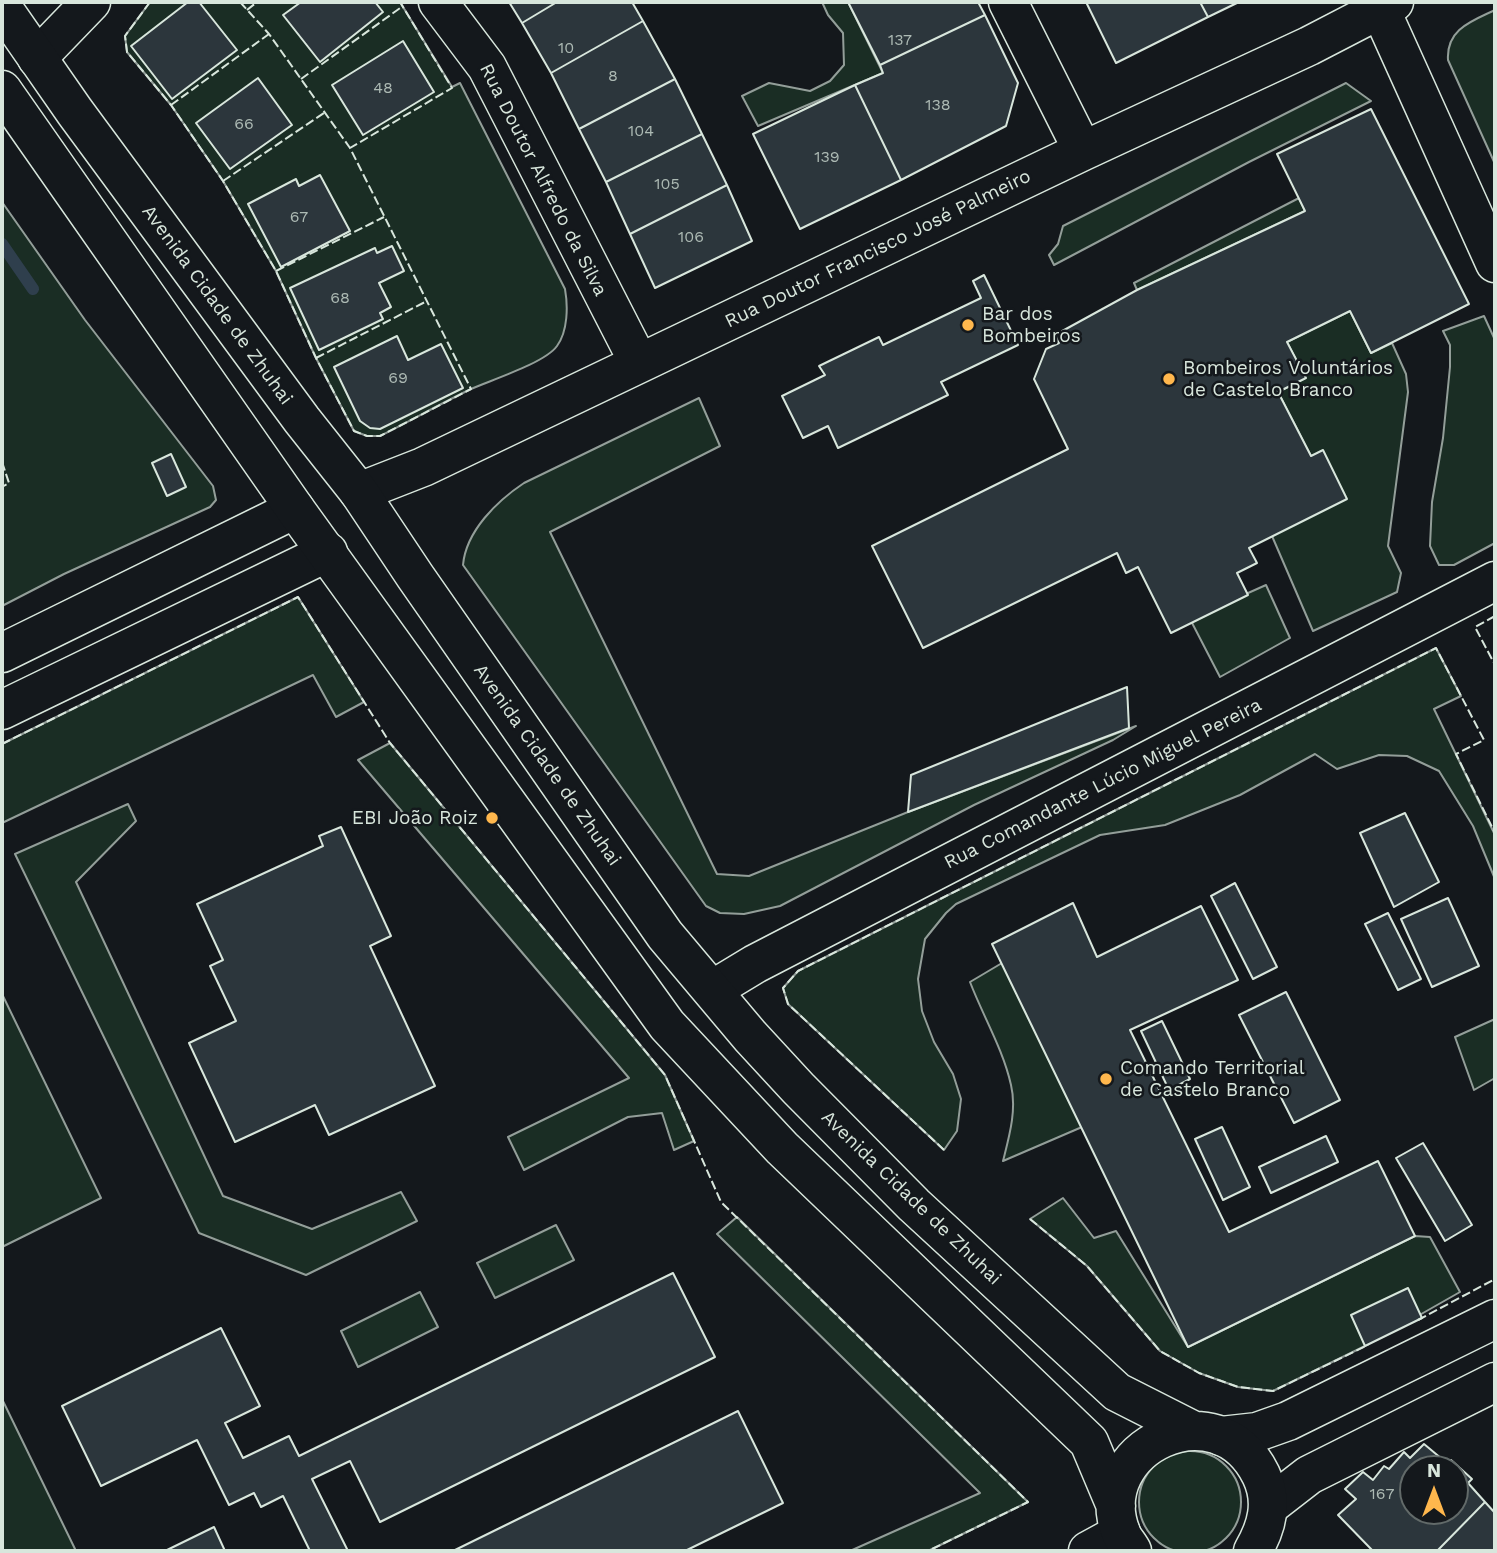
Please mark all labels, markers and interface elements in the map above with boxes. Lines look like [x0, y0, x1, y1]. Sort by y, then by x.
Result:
house number: 137 [888, 30, 912, 50]
house number: 10 [558, 38, 574, 58]
street label: Rua Doutor Alfredo da Silva [474, 60, 612, 300]
house number: 8 [608, 66, 618, 86]
house number: 48 [373, 78, 393, 98]
house number: 138 [925, 95, 951, 115]
house number: 66 [234, 114, 254, 134]
house number: 104 [628, 121, 654, 141]
house number: 139 [814, 147, 840, 167]
street label: Rua Doutor Francisco José Palmeiro [721, 165, 1035, 333]
house number: 105 [654, 174, 680, 194]
street label: Avenida Cidade de Zhuhai [137, 201, 297, 409]
house number: 67 [290, 207, 308, 227]
house number: 106 [678, 227, 704, 247]
house number: 68 [330, 288, 350, 308]
place label: Bar dos Bombeiros [982, 303, 1081, 347]
marker: Bar dos Bombeiros [960, 317, 976, 333]
place label: Bombeiros Voluntários de Castelo Branco [1183, 357, 1393, 401]
house number: 69 [388, 368, 408, 388]
marker: Bombeiros Voluntários de Castelo Branco [1161, 371, 1177, 387]
street label: Avenida Cidade de Zhuhai [468, 660, 626, 870]
street label: Rua Comandante Lúcio Miguel Pereira [941, 694, 1265, 874]
place label: EBI João Roiz [352, 807, 478, 829]
marker: EBI João Roiz [484, 810, 500, 826]
place label: Comando Territorial de Castelo Branco [1120, 1057, 1304, 1101]
marker: Comando Territorial de Castelo Branco [1098, 1071, 1114, 1087]
street label: Avenida Cidade de Zhuhai [816, 1106, 1006, 1290]
north arrow [1399, 1455, 1469, 1525]
text: N [1427, 1459, 1441, 1482]
house number: 167 [1370, 1484, 1394, 1504]

